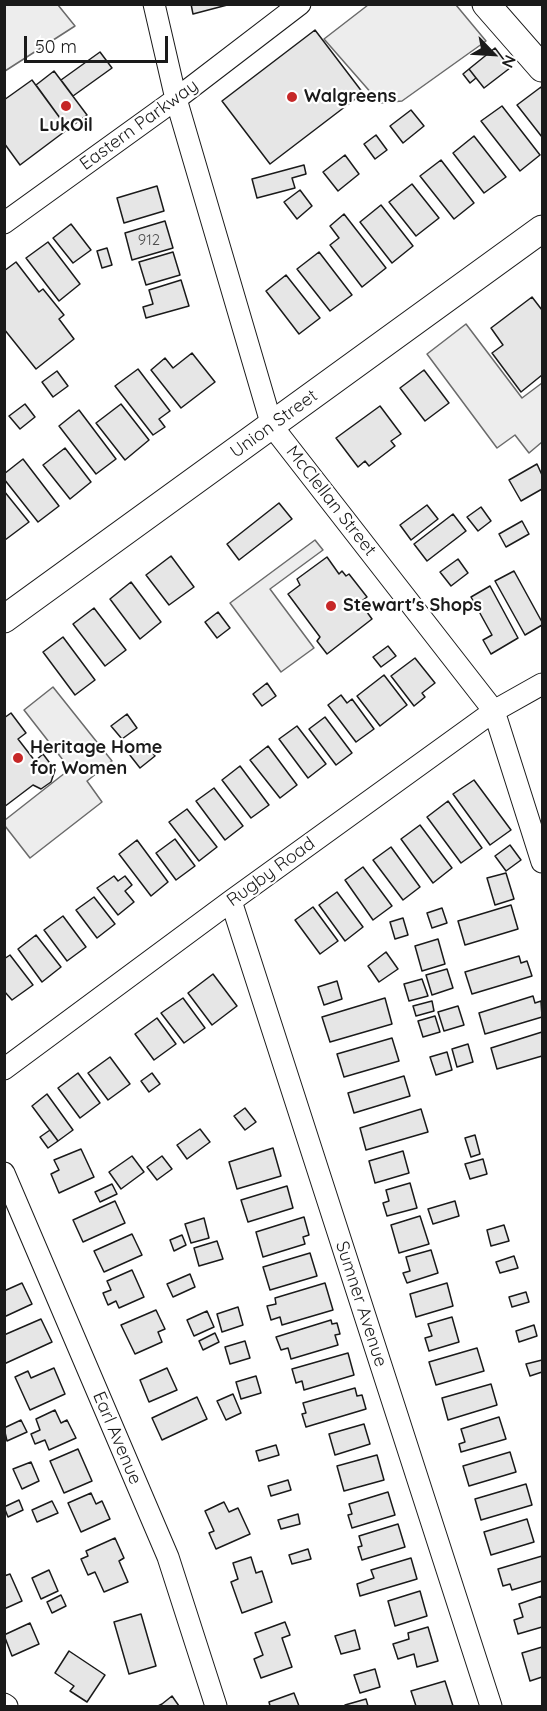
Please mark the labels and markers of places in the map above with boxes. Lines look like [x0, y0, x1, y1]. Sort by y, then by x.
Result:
place label: Walgreens [304, 86, 396, 108]
marker: Walgreens [285, 90, 299, 104]
marker: LukOil [59, 99, 73, 113]
place label: LukOil [39, 115, 93, 137]
place label: Stewart's Shops [343, 595, 482, 617]
marker: Stewart's Shops [324, 599, 338, 613]
place label: Heritage Home for Women [30, 737, 162, 780]
marker: Heritage Home for Women [11, 751, 25, 765]

